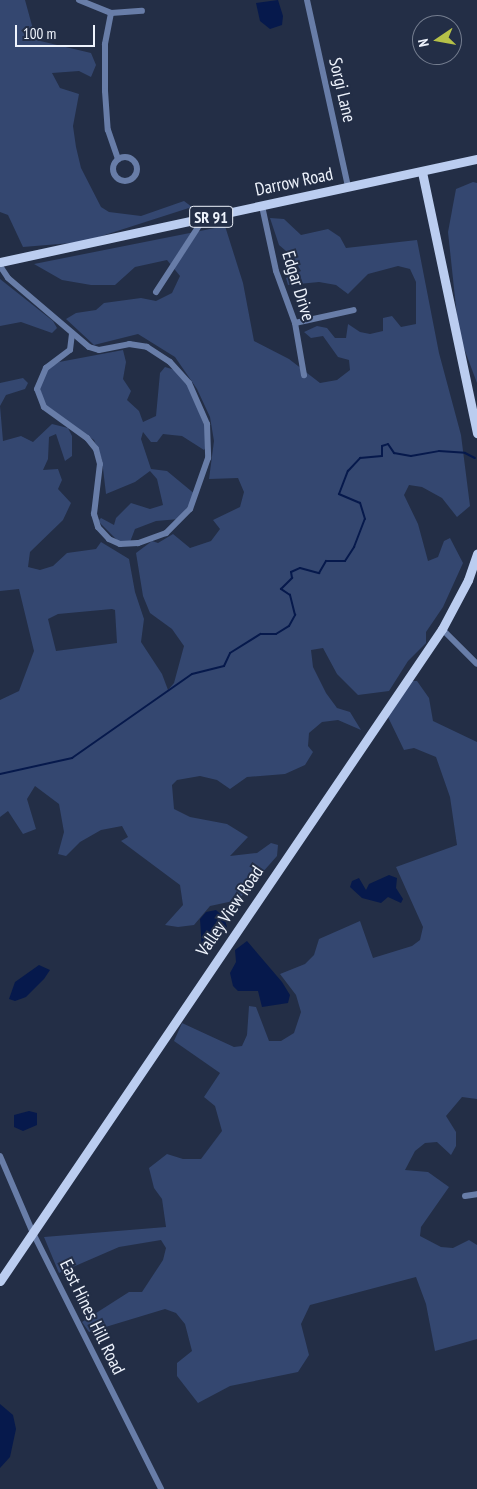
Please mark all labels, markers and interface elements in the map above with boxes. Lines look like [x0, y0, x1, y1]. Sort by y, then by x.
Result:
scale bar [18, 15, 98, 47]
north arrow [412, 15, 462, 65]
text: 100 m [23, 24, 56, 43]
text: N [414, 37, 433, 48]
street label: Sorgi Lane [324, 56, 360, 124]
street label: Darrow Road [253, 163, 335, 201]
road number: SR 91 [188, 203, 234, 230]
street label: Edgar Drive [277, 248, 319, 324]
street label: Valley View Road [192, 861, 268, 961]
street label: East Hines Hill Road [55, 1256, 129, 1378]

